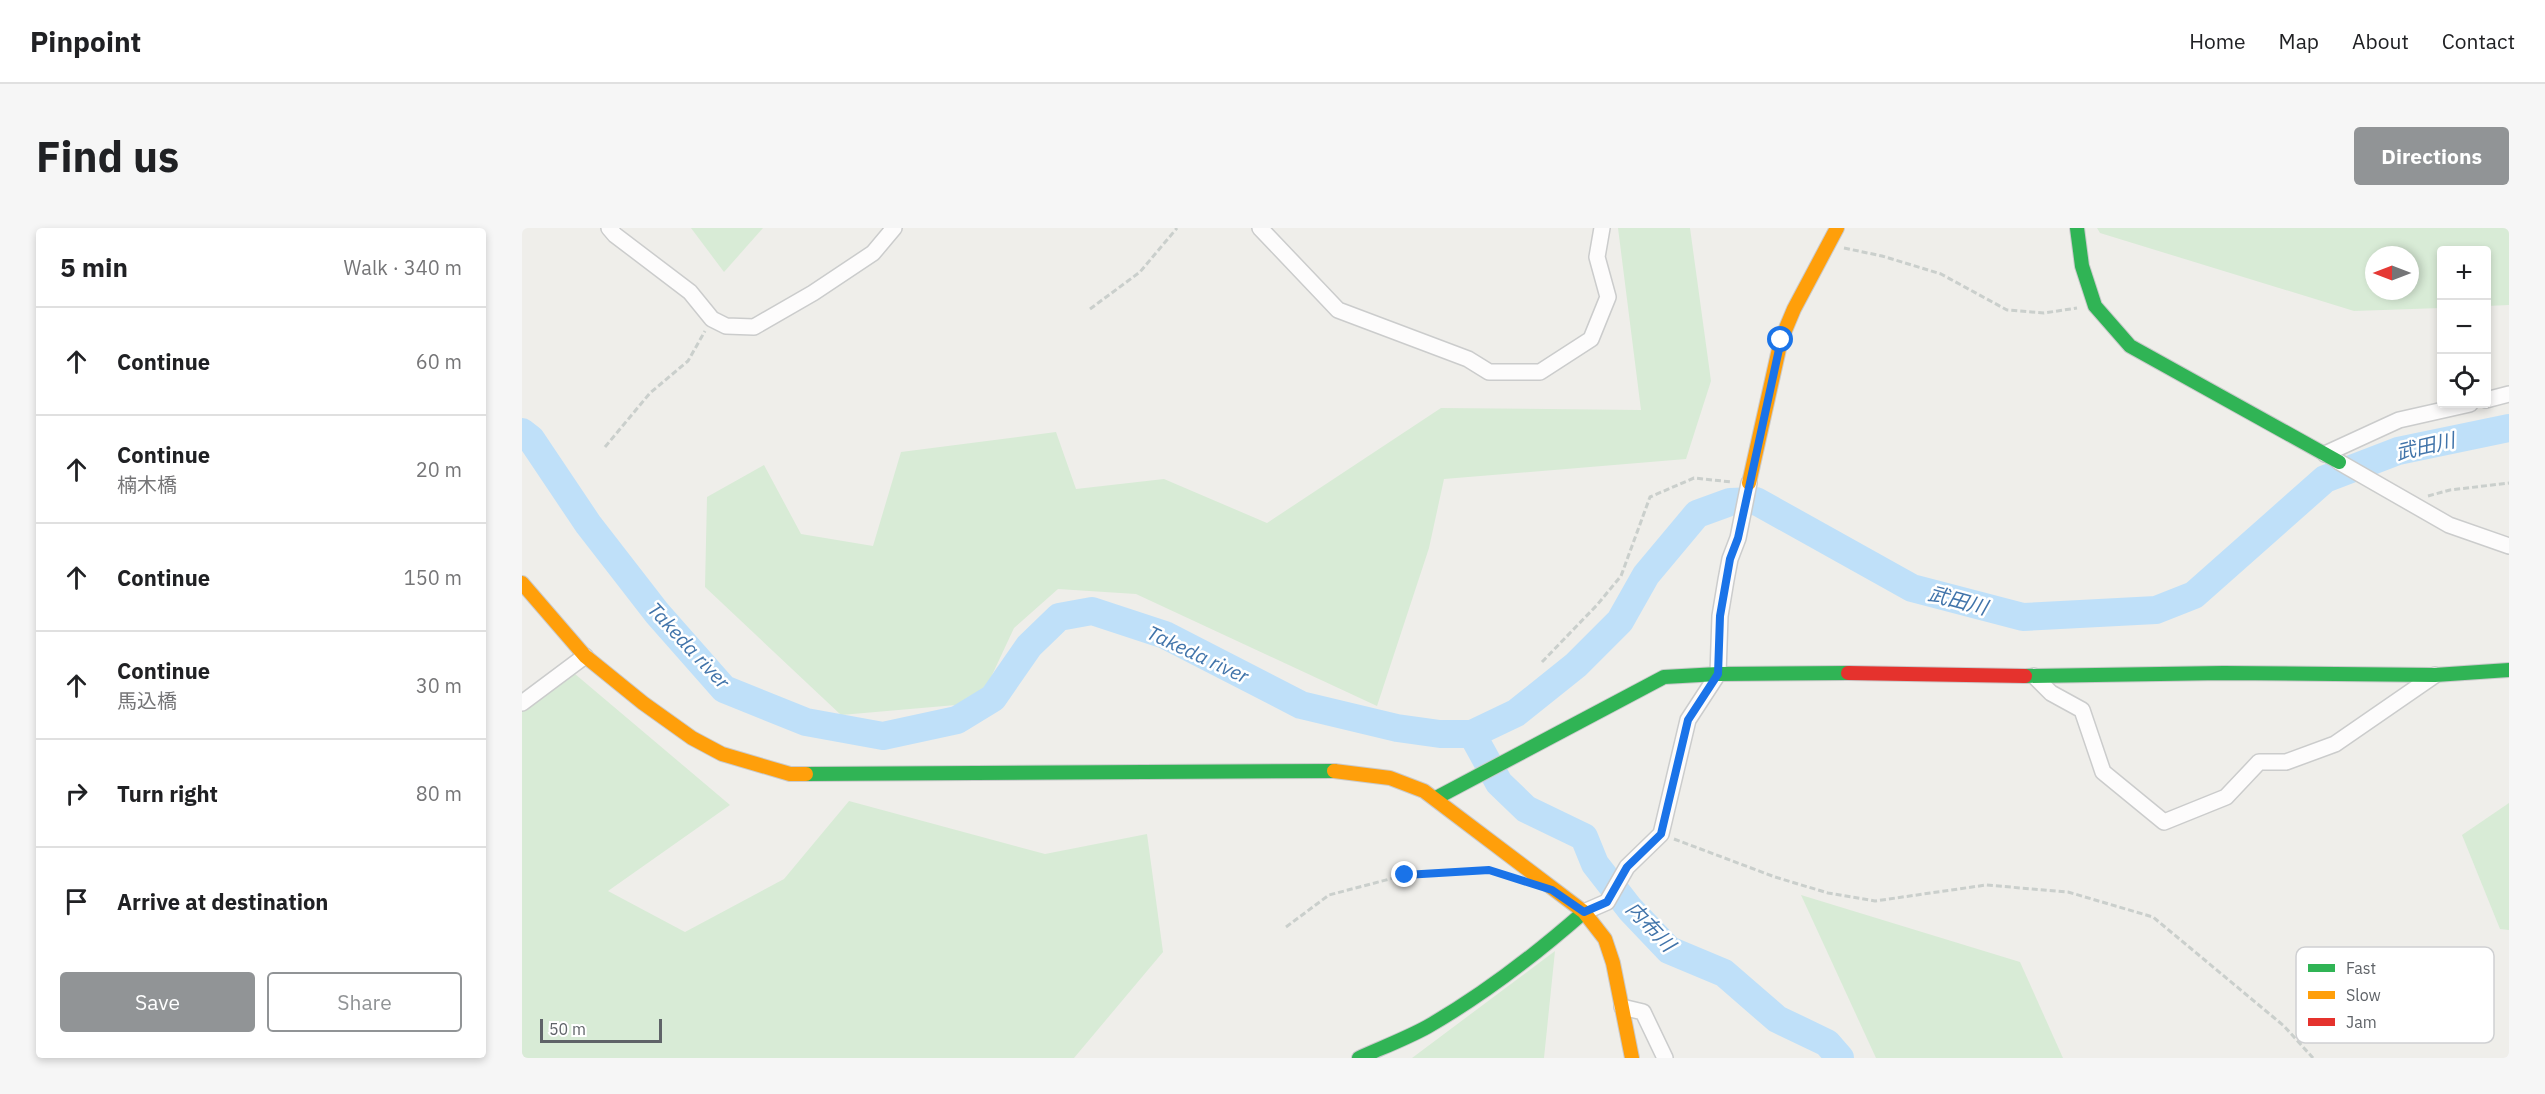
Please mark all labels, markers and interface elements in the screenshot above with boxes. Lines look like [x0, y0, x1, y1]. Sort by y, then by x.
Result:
text: Pinpoint [30, 23, 141, 60]
text: Home [2189, 27, 2246, 55]
text: Map [2279, 27, 2319, 55]
text: About [2352, 27, 2409, 55]
text: Contact [2442, 27, 2515, 55]
button: Directions [2354, 127, 2509, 185]
text: Find us [36, 129, 179, 184]
north arrow [2365, 246, 2419, 300]
map controls [2437, 246, 2491, 408]
button: + [2437, 246, 2491, 300]
text: 5 min [60, 250, 128, 284]
text: Walk · 340 m [344, 254, 462, 281]
button: − [2437, 300, 2491, 354]
route start [1767, 326, 1793, 352]
icon: ahead [60, 345, 93, 378]
text: Continue [117, 347, 210, 376]
text: 60 m [416, 348, 462, 375]
button: locate [2437, 354, 2491, 408]
water label: 武田川 [2393, 426, 2459, 466]
text: Continue [117, 440, 210, 469]
icon: ahead [60, 453, 93, 486]
text: 20 m [416, 456, 462, 483]
text: 楠木橋 [117, 471, 177, 498]
icon: ahead [60, 561, 93, 594]
text: Continue [117, 563, 210, 592]
text: 150 m [404, 564, 462, 591]
water label: 武田川 [1926, 579, 1992, 621]
water label: Takeda river [642, 596, 737, 695]
water label: Takeda river [1143, 619, 1254, 690]
text: Continue [117, 656, 210, 685]
icon: ahead [60, 669, 93, 702]
text: 30 m [416, 672, 462, 699]
text: 馬込橋 [117, 687, 177, 714]
icon: right [60, 777, 93, 810]
text: Turn right [117, 779, 218, 808]
text: 80 m [416, 780, 462, 807]
route end [1391, 861, 1417, 887]
icon: arrive [60, 885, 93, 918]
text: Arrive at destination [117, 887, 328, 916]
water label: 内布川 [1620, 895, 1683, 958]
legend [2296, 947, 2494, 1043]
text: Fast [2346, 958, 2376, 978]
button: Save [60, 972, 255, 1032]
button: Share [267, 972, 462, 1032]
text: Slow [2346, 985, 2381, 1005]
text: Jam [2346, 1012, 2377, 1032]
scale bar [540, 1016, 662, 1044]
text: 50 m [549, 1019, 586, 1039]

